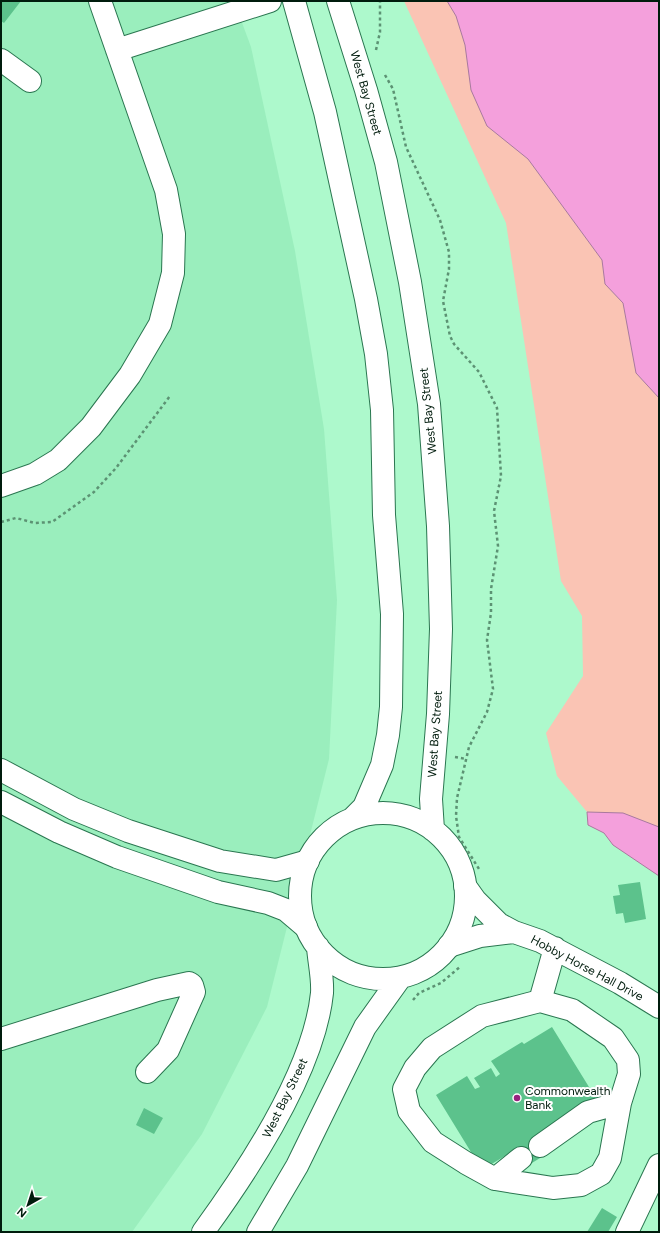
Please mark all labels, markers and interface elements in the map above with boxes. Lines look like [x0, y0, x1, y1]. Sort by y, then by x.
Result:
street label: West Bay Street [347, 49, 385, 137]
street label: West Bay Street [416, 367, 440, 455]
street label: West Bay Street [425, 690, 445, 778]
street label: Hobby Horse Hall Drive [528, 932, 646, 1004]
street label: West Bay Street [260, 1055, 311, 1140]
place label: Commonwealth Bank [525, 1084, 611, 1112]
marker: Commonwealth Bank [512, 1093, 522, 1103]
north arrow [8, 1185, 48, 1225]
text: N [15, 1205, 29, 1220]

